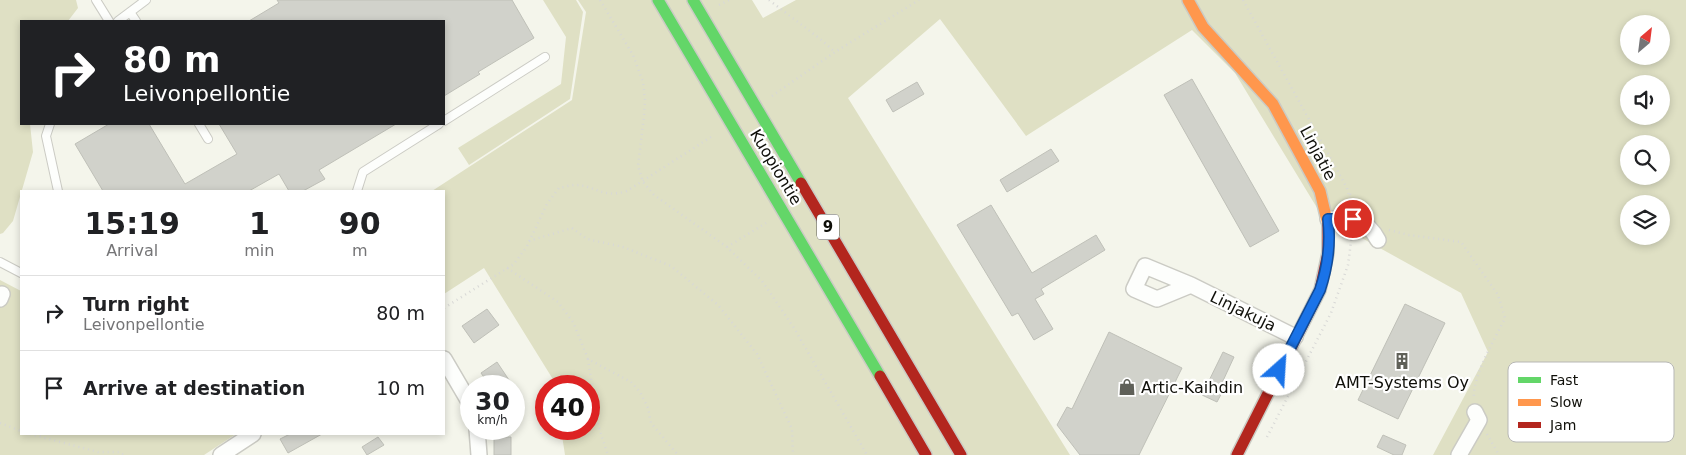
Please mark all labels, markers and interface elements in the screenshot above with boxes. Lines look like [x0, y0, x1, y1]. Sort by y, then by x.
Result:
north arrow [1620, 15, 1670, 65]
map controls [1620, 15, 1670, 245]
icon: right [40, 40, 105, 105]
text: 80 m [123, 40, 220, 80]
button: sound [1620, 75, 1670, 125]
text: Leivonpellontie [123, 81, 290, 106]
street label: Linjatie [1296, 123, 1340, 183]
street label: Kuopiontie [746, 126, 806, 208]
button: search [1620, 135, 1670, 185]
button: layers [1620, 195, 1670, 245]
pin [1332, 198, 1374, 240]
icon: arrive [1339, 205, 1367, 233]
text: 15:19 [84, 206, 180, 241]
text: 1 [249, 206, 270, 241]
text: 90 [339, 206, 381, 241]
road number: 9 [817, 214, 839, 240]
text: Arrival [106, 241, 158, 260]
text: min [244, 241, 274, 260]
text: m [352, 241, 368, 260]
street label: Linjakuja [1207, 287, 1279, 335]
text: Turn right [83, 293, 189, 315]
icon: right [40, 299, 68, 327]
text: 80 m [376, 302, 425, 324]
text: Leivonpellontie [83, 315, 205, 334]
position arrow [1252, 343, 1304, 395]
building icon: AMT-Systems Oy [1392, 351, 1412, 371]
legend [1508, 362, 1674, 442]
text: Fast [1550, 372, 1579, 388]
place label: AMT-Systems Oy [1335, 373, 1469, 392]
icon: arrive [40, 374, 68, 402]
speed limit sign: 40 [535, 375, 600, 440]
text: Arrive at destination [83, 377, 305, 399]
text: 10 m [376, 377, 425, 399]
shop icon: Artic-Kaihdin [1117, 377, 1137, 397]
place label: Artic-Kaihdin [1141, 378, 1243, 397]
text: 30 [475, 387, 510, 416]
text: Slow [1550, 394, 1583, 410]
text: km/h [477, 413, 508, 427]
text: Jam [1549, 417, 1576, 433]

